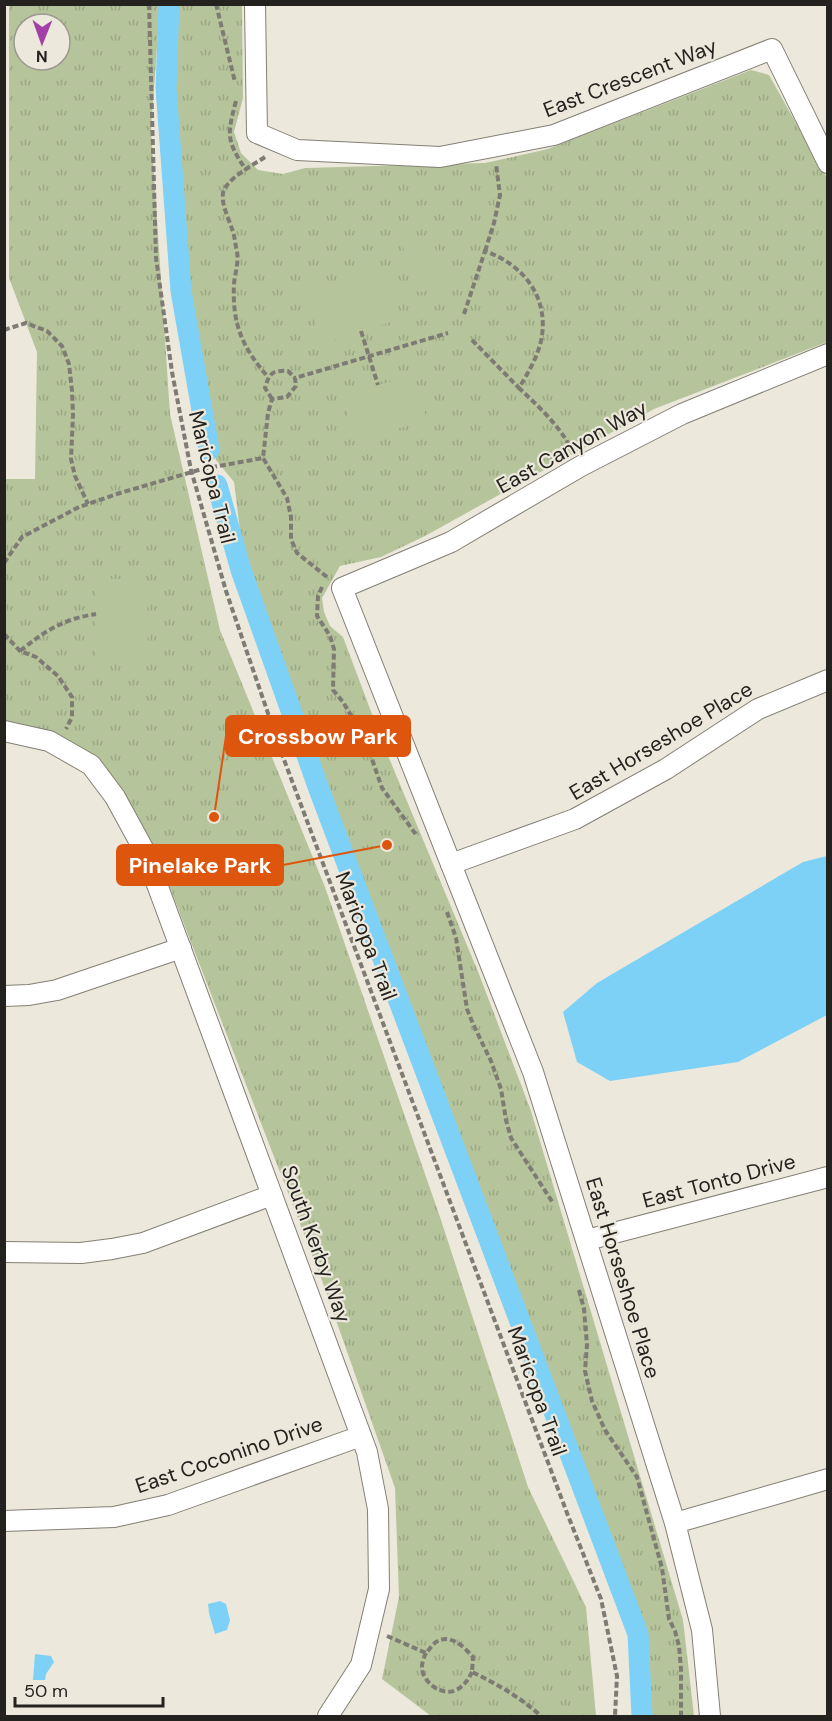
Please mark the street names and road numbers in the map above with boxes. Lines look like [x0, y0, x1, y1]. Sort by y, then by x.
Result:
street label: East Crescent Way [539, 32, 721, 124]
street label: East Canyon Way [492, 394, 653, 500]
street label: Maricopa Trail [182, 408, 242, 546]
street label: East Horseshoe Place [564, 675, 758, 807]
street label: Maricopa Trail [329, 867, 403, 1005]
street label: East Tonto Drive [639, 1147, 799, 1215]
street label: South Kerby Way [275, 1161, 358, 1327]
street label: East Horseshoe Place [579, 1174, 667, 1382]
street label: Maricopa Trail [501, 1322, 573, 1460]
street label: East Coconino Drive [132, 1410, 326, 1500]

